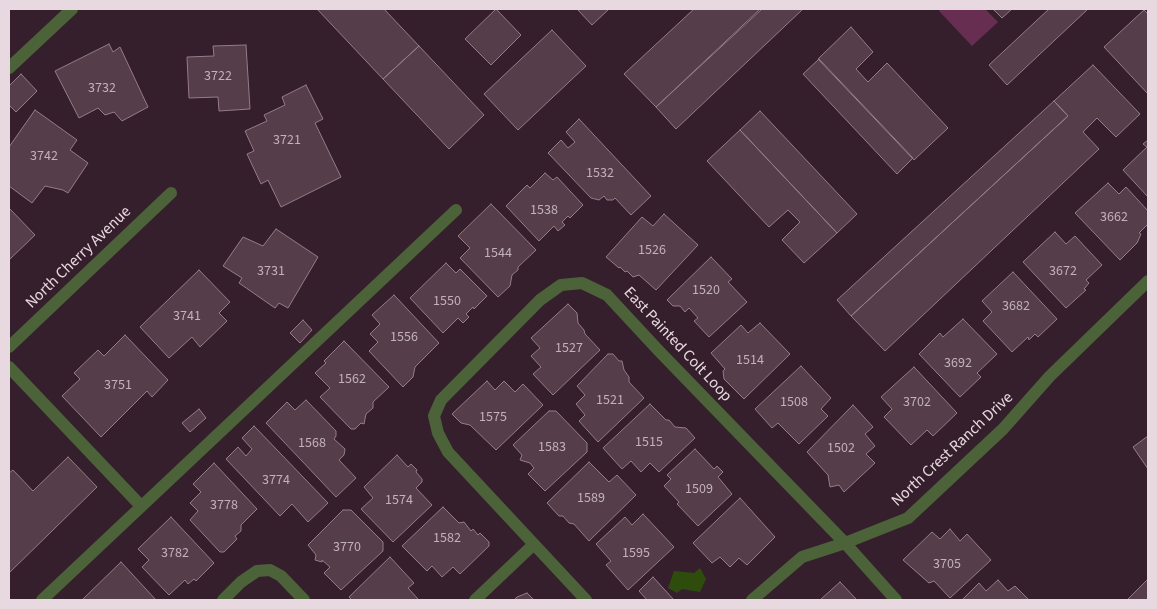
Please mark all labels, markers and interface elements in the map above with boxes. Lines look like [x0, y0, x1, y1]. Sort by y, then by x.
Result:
house number: 3722 [204, 69, 232, 85]
house number: 3732 [88, 81, 116, 97]
house number: 3721 [273, 133, 301, 149]
house number: 3742 [30, 149, 58, 165]
house number: 1532 [586, 166, 614, 182]
street label: North Cherry Avenue [22, 203, 136, 313]
house number: 1538 [530, 203, 558, 219]
house number: 3662 [1100, 210, 1128, 226]
house number: 1526 [638, 243, 666, 259]
house number: 1544 [484, 246, 512, 262]
house number: 3731 [257, 264, 285, 280]
house number: 3672 [1049, 264, 1077, 280]
house number: 1520 [692, 283, 720, 299]
street label: East Painted Colt Loop [619, 284, 735, 406]
house number: 1550 [433, 294, 461, 310]
house number: 3682 [1002, 299, 1030, 315]
house number: 3741 [173, 309, 201, 325]
house number: 1556 [390, 330, 418, 346]
house number: 1527 [555, 341, 583, 357]
house number: 1514 [736, 353, 764, 369]
house number: 3692 [944, 356, 972, 372]
house number: 1562 [338, 372, 366, 388]
house number: 3751 [104, 378, 132, 394]
street label: North Crest Ranch Drive [888, 389, 1018, 511]
house number: 1521 [596, 393, 624, 409]
house number: 1508 [780, 395, 808, 411]
house number: 3702 [903, 395, 931, 411]
house number: 1575 [479, 410, 507, 426]
house number: 1515 [635, 435, 663, 451]
house number: 1568 [298, 436, 326, 452]
house number: 1583 [538, 440, 566, 456]
house number: 1502 [827, 441, 855, 457]
house number: 3774 [262, 473, 290, 489]
house number: 1509 [685, 482, 713, 498]
house number: 1589 [577, 491, 605, 507]
house number: 1574 [385, 493, 413, 509]
house number: 3778 [210, 498, 238, 514]
house number: 1582 [433, 531, 461, 547]
house number: 3770 [333, 540, 361, 556]
house number: 3782 [161, 546, 189, 562]
house number: 1595 [622, 546, 650, 562]
house number: 3705 [933, 557, 961, 573]

